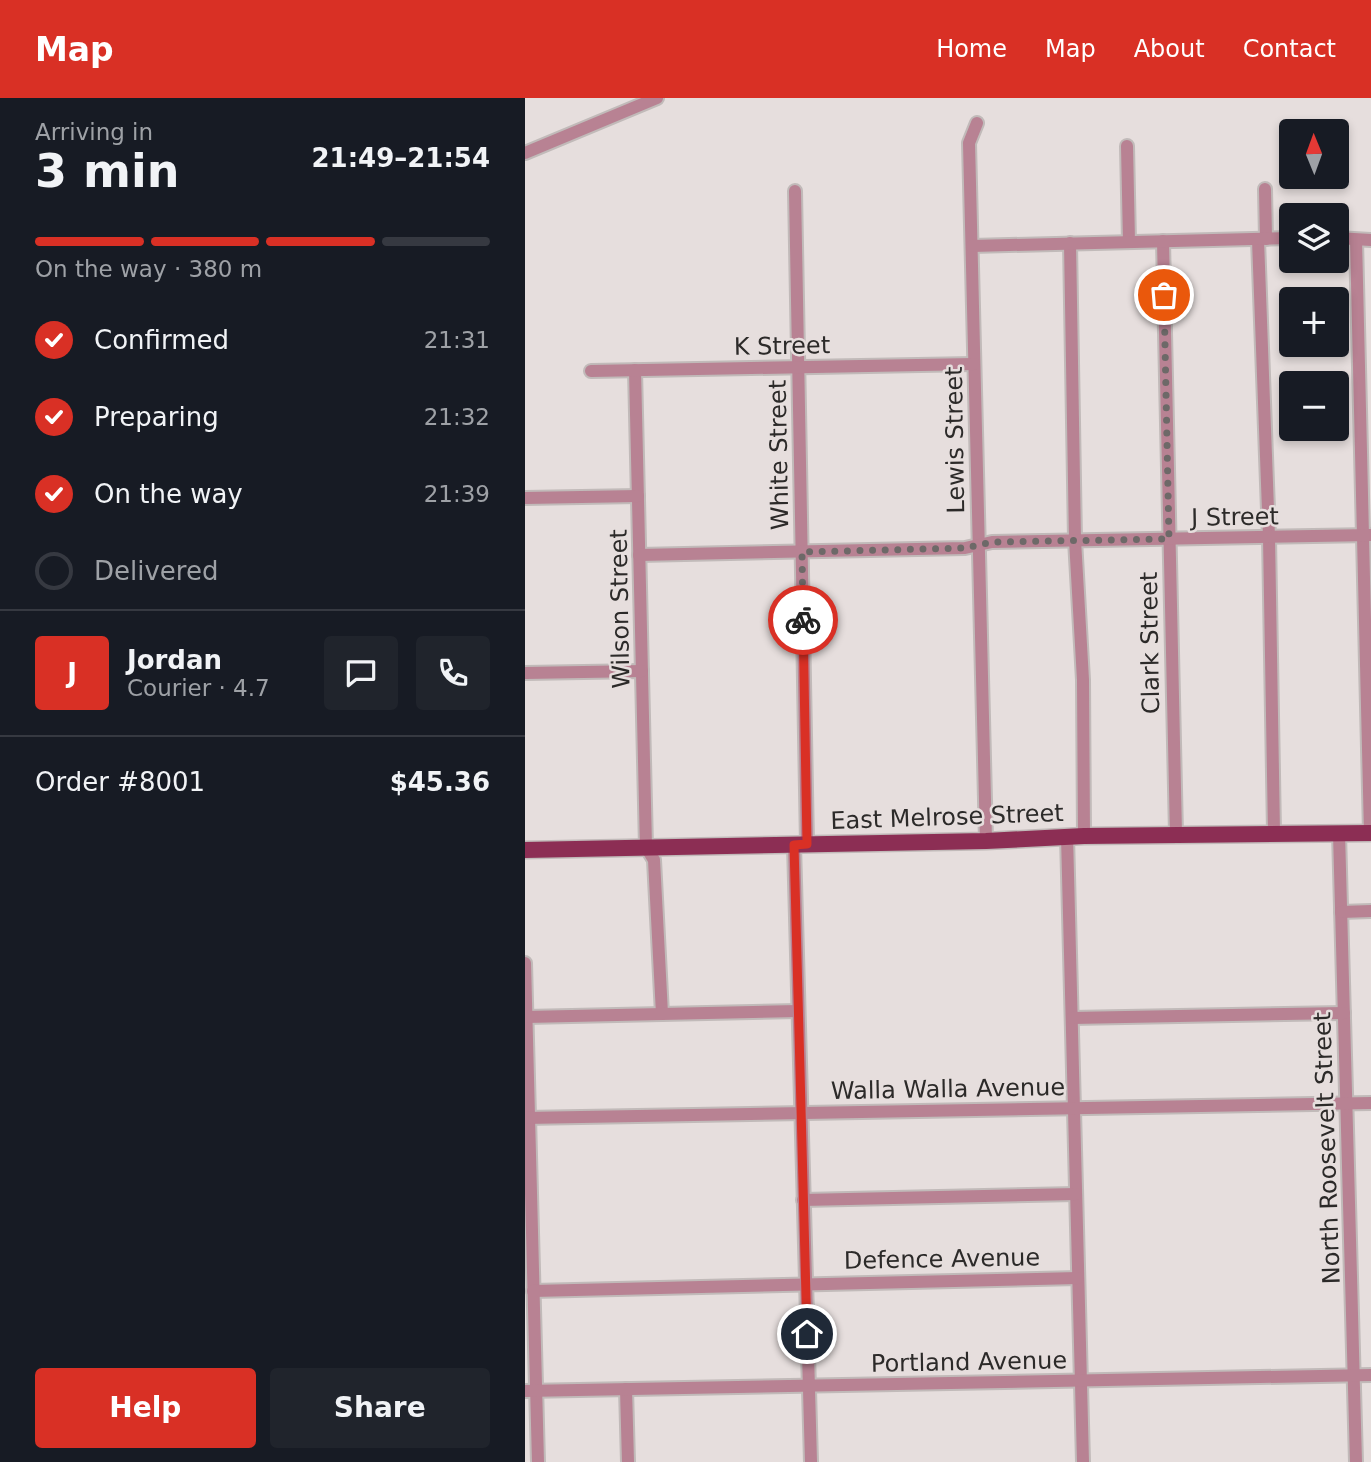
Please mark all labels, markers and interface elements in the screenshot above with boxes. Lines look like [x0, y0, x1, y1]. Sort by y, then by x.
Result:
text: Map [35, 30, 114, 69]
text: Home [936, 35, 1007, 63]
text: Map [1045, 35, 1096, 63]
text: About [1134, 35, 1205, 63]
text: Contact [1243, 35, 1336, 63]
text: Arriving in [35, 119, 153, 145]
north arrow [1279, 119, 1349, 189]
map controls [1279, 119, 1349, 441]
text: 21:49–21:54 [311, 143, 490, 173]
text: 3 min [35, 144, 179, 198]
button: layers [1279, 203, 1349, 273]
text: On the way · 380 m [35, 256, 262, 282]
pin [1134, 265, 1194, 325]
icon: bag [1145, 276, 1183, 314]
button: + [1279, 287, 1349, 357]
icon: check [35, 321, 73, 359]
text: Confirmed [94, 325, 229, 355]
text: 21:31 [424, 327, 490, 353]
street label: K Street [734, 331, 830, 361]
street label: Lewis Street [940, 366, 970, 514]
button: − [1279, 371, 1349, 441]
street label: White Street [764, 380, 794, 530]
icon: check [35, 398, 73, 436]
text: Preparing [94, 402, 219, 432]
text: 21:32 [424, 404, 490, 430]
icon: check [35, 475, 73, 513]
text: On the way [94, 479, 243, 509]
text: 21:39 [424, 481, 490, 507]
street label: J Street [1189, 502, 1279, 532]
street label: Wilson Street [605, 529, 635, 689]
text: Delivered [94, 556, 218, 586]
street label: Clark Street [1135, 572, 1165, 714]
courier [768, 585, 838, 655]
icon: bike [784, 601, 822, 639]
button: chat [324, 636, 398, 710]
button: phone [416, 636, 490, 710]
text: Jordan [127, 645, 222, 675]
text: J [67, 658, 77, 688]
text: Courier · 4.7 [127, 675, 270, 701]
text: Order #8001 [35, 767, 205, 797]
text: $45.36 [390, 767, 490, 797]
street label: East Melrose Street [830, 799, 1064, 835]
street label: North Roosevelt Street [1308, 1011, 1346, 1285]
street label: Walla Walla Avenue [831, 1073, 1065, 1105]
street label: Defence Avenue [844, 1243, 1040, 1275]
pin [777, 1304, 837, 1364]
icon: home [788, 1315, 826, 1353]
street label: Portland Avenue [871, 1346, 1067, 1378]
button: Help [35, 1368, 256, 1448]
button: Share [270, 1368, 490, 1448]

